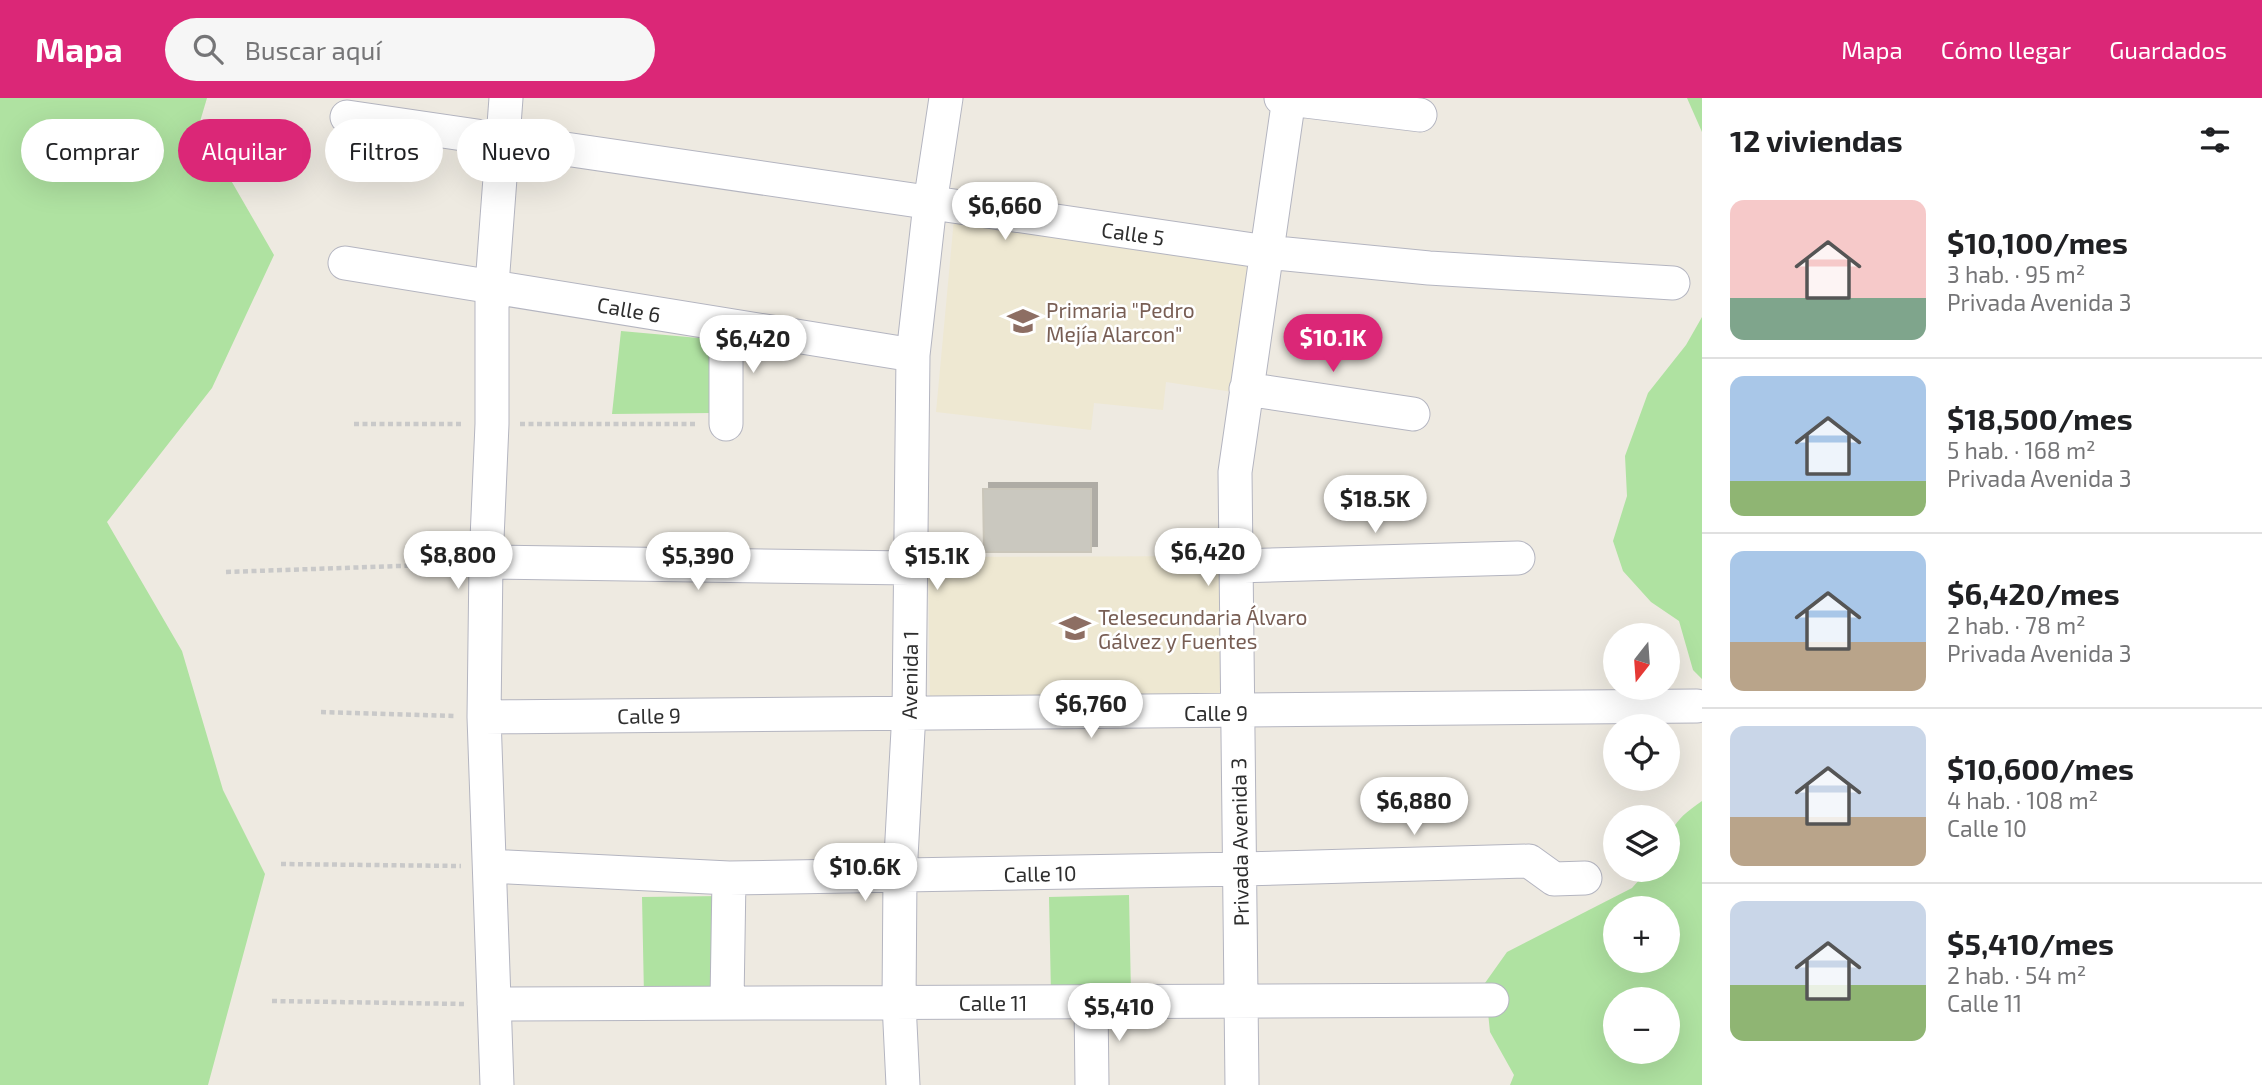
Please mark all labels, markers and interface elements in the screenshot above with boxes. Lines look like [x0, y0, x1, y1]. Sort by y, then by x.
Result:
search box [165, 18, 655, 81]
text: Mapa [35, 29, 123, 69]
icon: search [189, 30, 227, 68]
text: Buscar aquí [245, 34, 382, 65]
text: Mapa [1841, 35, 1903, 64]
text: Cómo llegar [1941, 35, 2071, 64]
text: Guardados [2109, 35, 2227, 64]
chip: Comprar [21, 119, 164, 182]
chip: Alquilar [178, 119, 311, 182]
chip: Filtros [325, 119, 443, 182]
chip: Nuevo [457, 119, 575, 182]
icon: filters [2196, 121, 2234, 159]
text: 12 viviendas [1730, 122, 1903, 158]
pin: $6,660 [948, 183, 1062, 242]
text: $6,660 [968, 191, 1042, 219]
street label: Calle 5 [1100, 216, 1166, 250]
text: $10,100/mes [1947, 224, 2128, 260]
icon: home [1786, 228, 1870, 312]
text: 3 hab. · 95 m² [1947, 260, 2085, 288]
text: Privada Avenida 3 [1947, 288, 2132, 316]
street label: Calle 6 [595, 291, 663, 327]
place label: Primaria "Pedro Mejía Alarcon" [1046, 297, 1195, 347]
school or university icon: Primaria "Pedro Mejía Alarcon" [1006, 304, 1040, 338]
pin: $10.1K [1276, 314, 1390, 374]
pin: $6,420 [696, 316, 810, 375]
text: $10.1K [1300, 323, 1366, 351]
text: $6,420 [716, 324, 790, 352]
text: $18,500/mes [1947, 400, 2133, 436]
icon: home [1786, 404, 1870, 488]
text: 5 hab. · 168 m² [1947, 436, 2096, 464]
text: Privada Avenida 3 [1947, 464, 2132, 492]
pin: $18.5K [1318, 476, 1432, 535]
text: $18.5K [1340, 484, 1410, 512]
pin: $6,420 [1151, 528, 1265, 588]
pin: $8,800 [401, 532, 515, 591]
pin: $5,390 [641, 532, 755, 592]
pin: $15.1K [880, 532, 994, 592]
text: $6,420 [1171, 537, 1245, 565]
text: $8,800 [420, 540, 496, 568]
text: $5,390 [662, 541, 734, 569]
text: $15.1K [904, 541, 970, 569]
text: $6,420/mes [1947, 575, 2120, 611]
icon: home [1786, 579, 1870, 663]
place label: Telesecundaria Álvaro Gálvez y Fuentes [1098, 604, 1307, 653]
school or university icon: Telesecundaria Álvaro Gálvez y Fuentes [1058, 611, 1092, 645]
text: 2 hab. · 78 m² [1947, 611, 2086, 639]
north arrow [1603, 623, 1680, 700]
map controls [1603, 623, 1680, 1064]
street label: Avenida 1 [896, 630, 922, 720]
text: Privada Avenida 3 [1947, 639, 2132, 667]
pin: $6,760 [1034, 680, 1148, 740]
text: $6,760 [1055, 689, 1127, 717]
street label: Calle 9 [1184, 700, 1248, 725]
street label: Calle 9 [617, 702, 681, 728]
button: locate [1603, 714, 1680, 791]
text: $10,600/mes [1947, 750, 2134, 786]
icon: home [1786, 754, 1870, 838]
street label: Privada Avenida 3 [1225, 758, 1253, 926]
pin: $6,880 [1357, 778, 1471, 837]
text: $6,880 [1376, 786, 1452, 814]
text: 4 hab. · 108 m² [1947, 786, 2098, 814]
button: layers [1603, 805, 1680, 882]
text: Calle 10 [1947, 814, 2027, 842]
pin: $10.6K [808, 844, 922, 903]
text: $10.6K [829, 852, 901, 880]
street label: Calle 10 [1003, 860, 1077, 886]
button: + [1603, 896, 1680, 973]
text: $5,410/mes [1947, 925, 2114, 961]
icon: home [1786, 929, 1870, 1013]
text: 2 hab. · 54 m² [1947, 961, 2086, 989]
pin: $5,410 [1062, 984, 1176, 1043]
button: − [1603, 987, 1680, 1064]
text: Calle 11 [1947, 989, 2022, 1017]
street label: Calle 11 [959, 990, 1027, 1015]
text: $5,410 [1084, 992, 1154, 1020]

